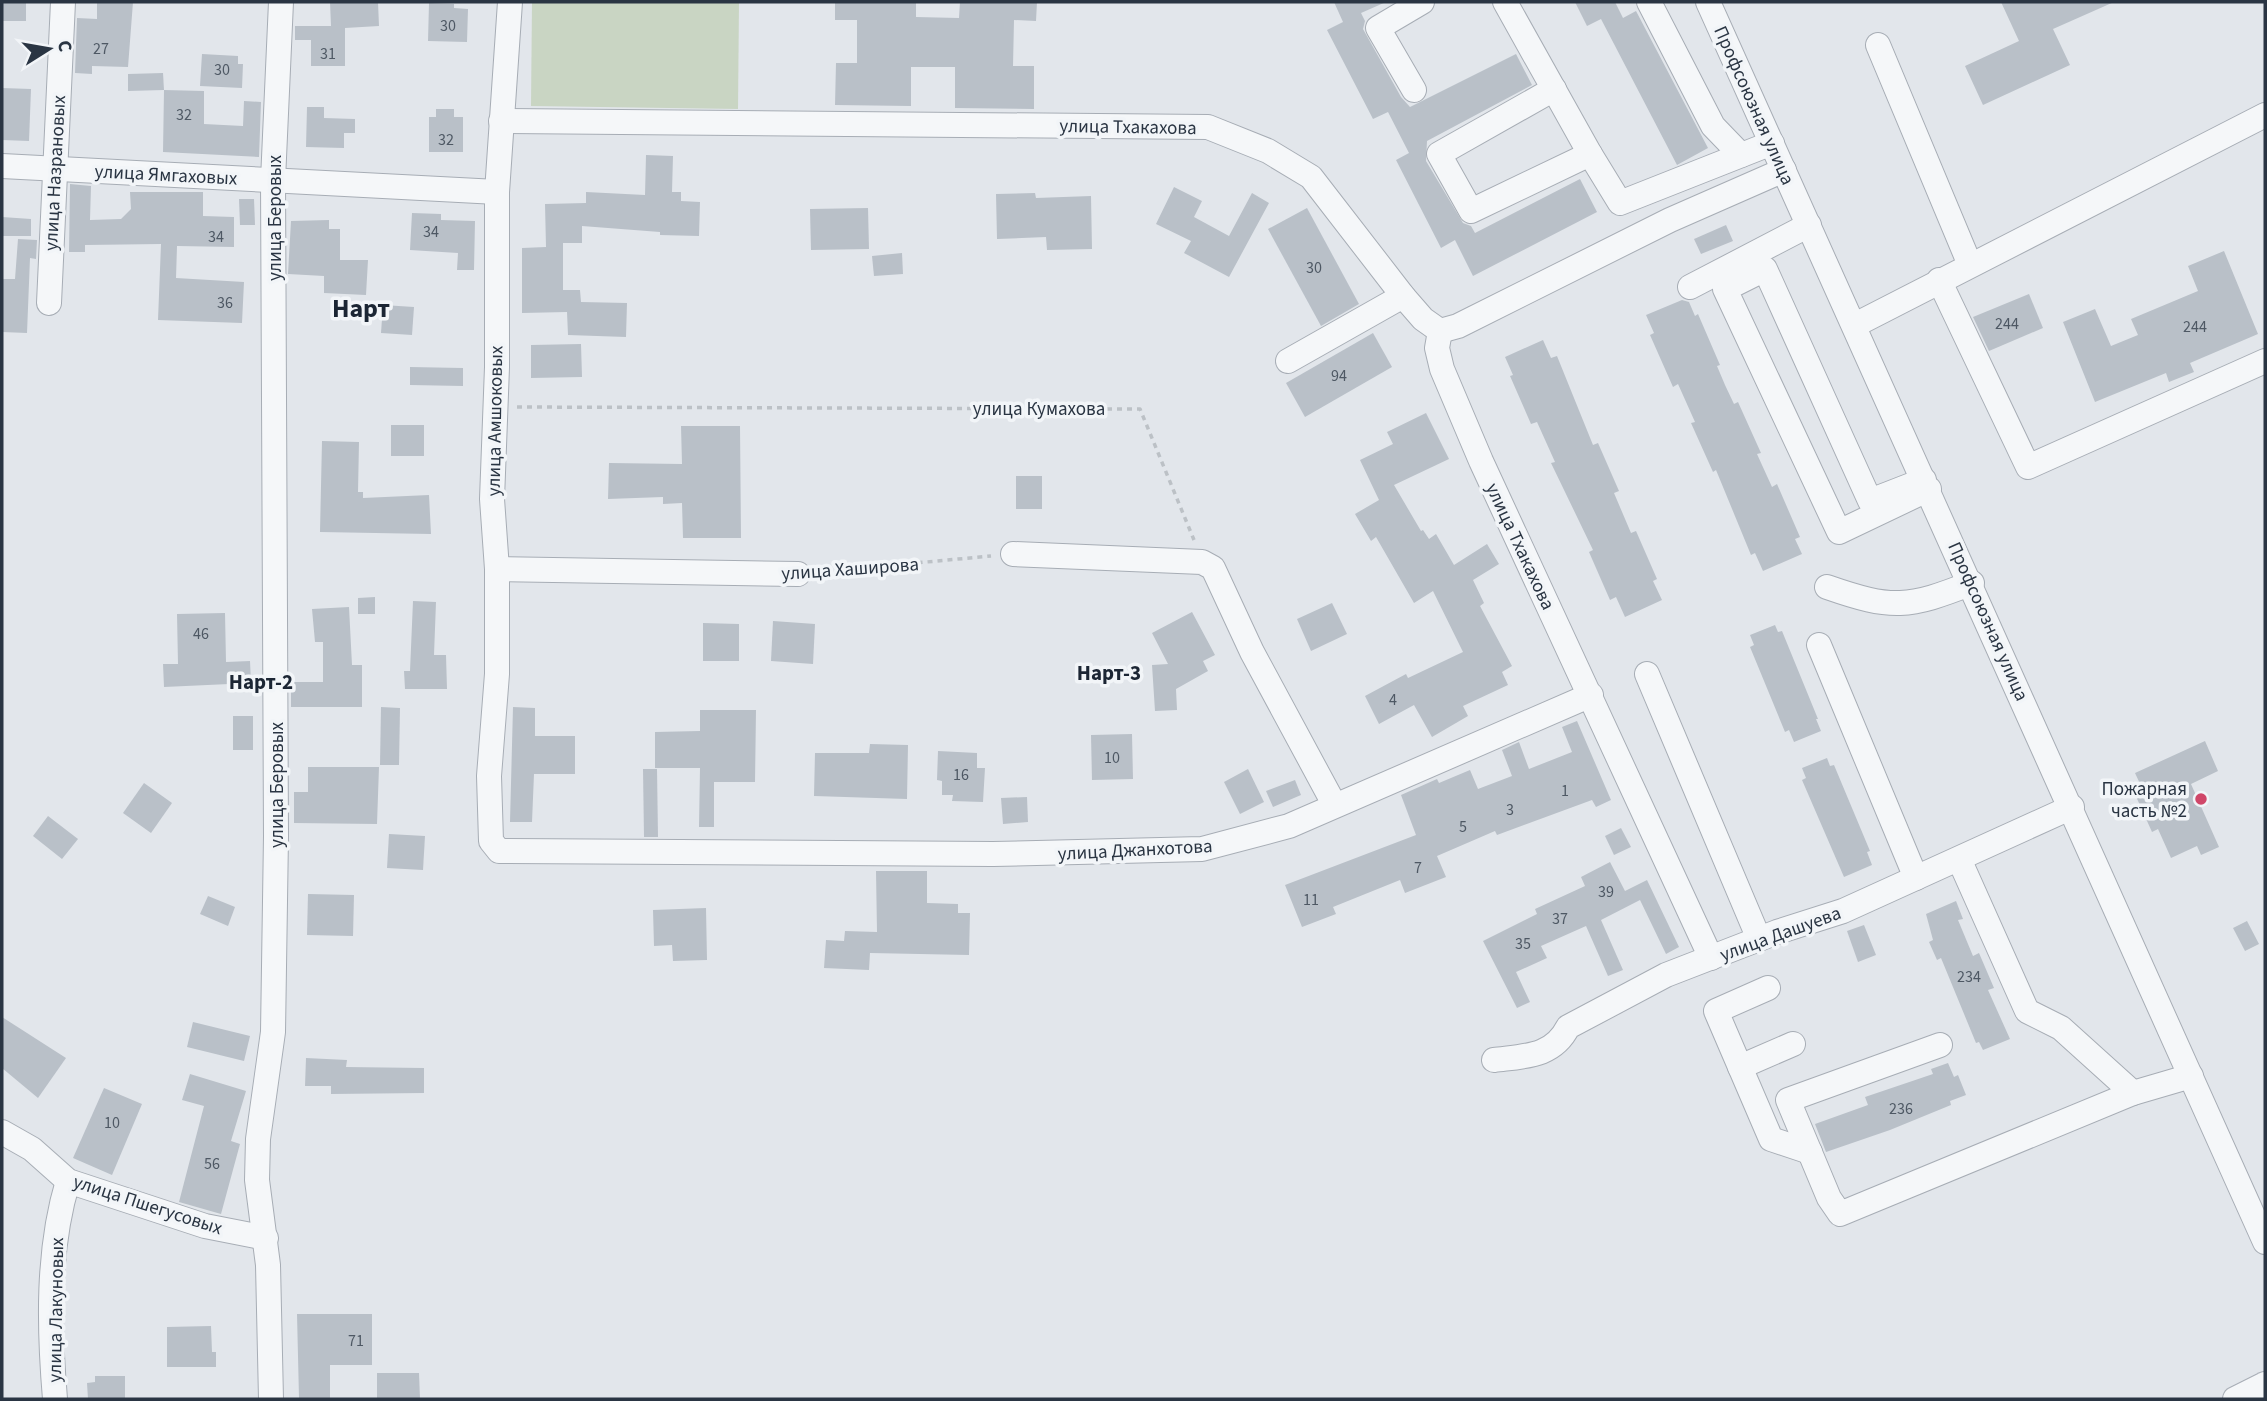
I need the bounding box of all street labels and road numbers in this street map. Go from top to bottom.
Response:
street label: Профсоюзная улица [1706,22,1801,189]
street label: улица Назрановых [38,94,73,252]
street label: улица Тхакахова [1059,113,1197,142]
street label: улица Беровых [262,155,289,281]
street label: улица Ямгаховых [94,158,238,193]
street label: улица Амшоковых [481,345,510,497]
street label: улица Кумахова [973,396,1105,423]
street label: улица Тхакахова [1478,479,1561,615]
street label: Профсоюзная улица [1940,538,2035,705]
street label: улица Хаширова [780,551,920,588]
street label: улица Беровых [264,722,291,848]
street label: улица Джанхотова [1057,833,1213,868]
street label: улица Дашуева [1716,900,1845,969]
street label: улица Пшегусовых [69,1169,226,1242]
street label: улица Лакуновых [42,1237,71,1383]

